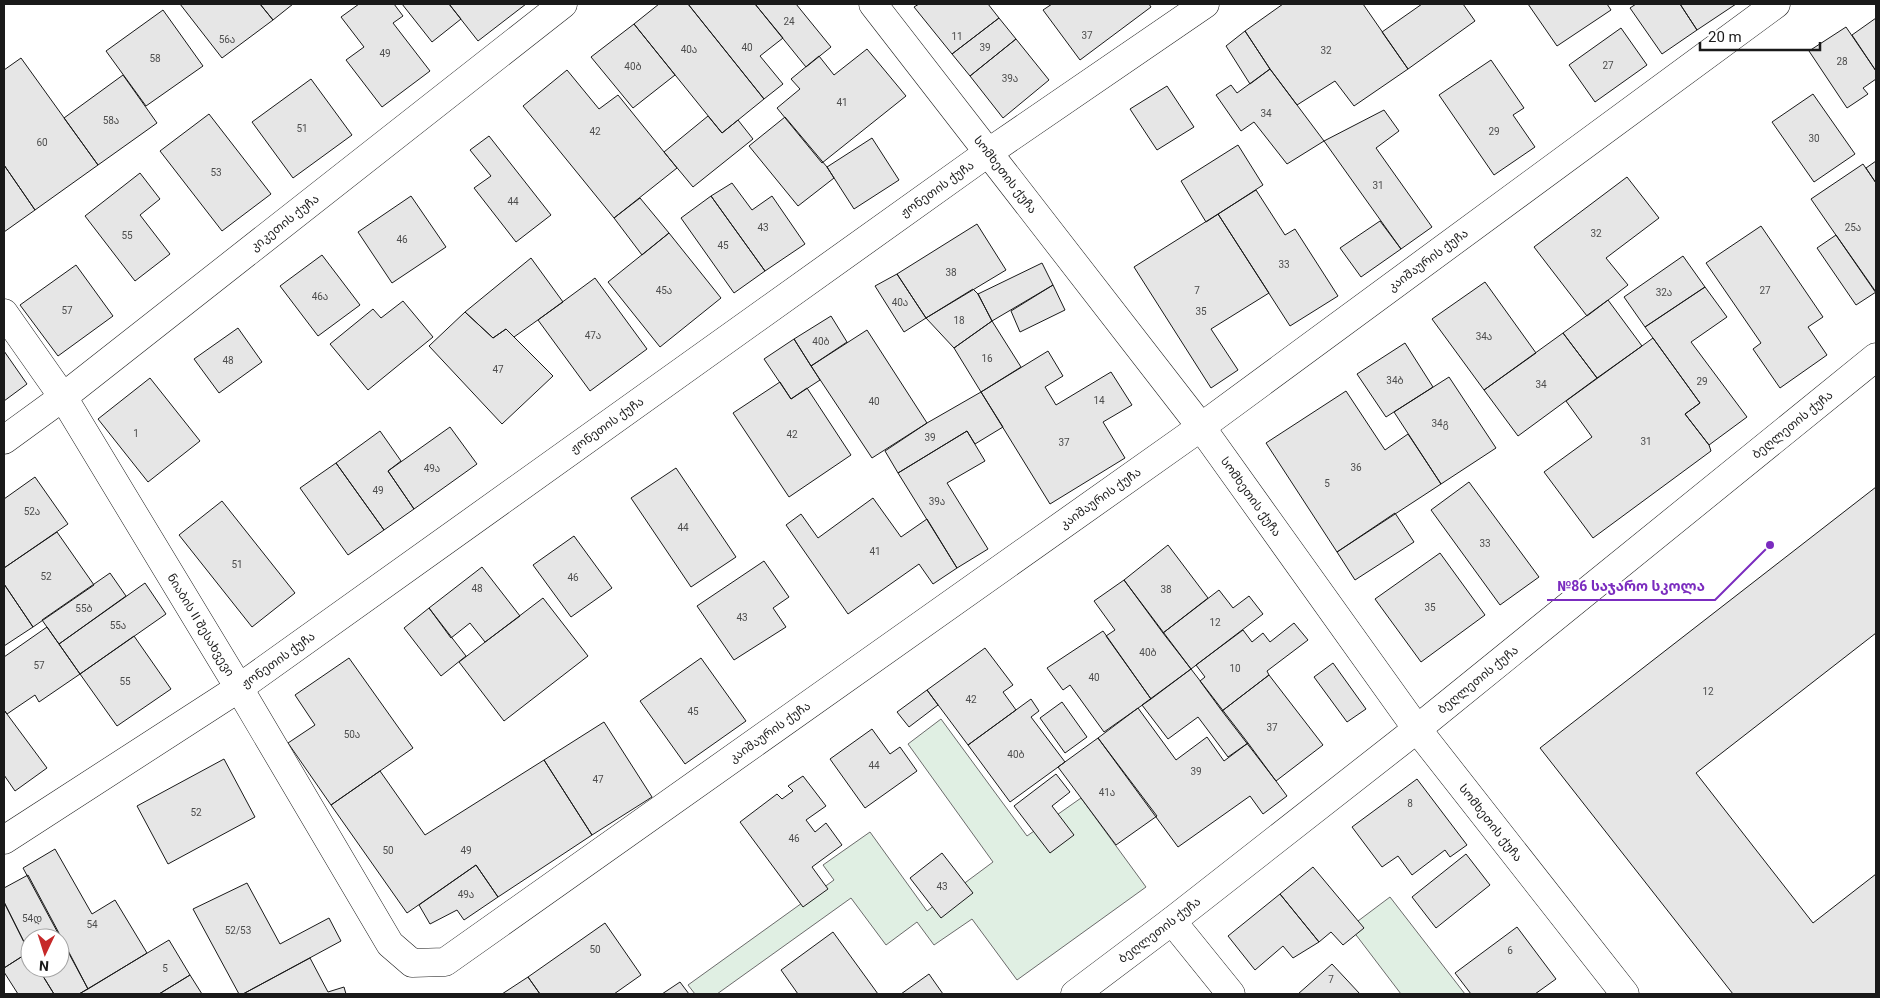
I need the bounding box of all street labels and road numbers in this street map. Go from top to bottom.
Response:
street label: სომხეთის ქუჩა [971,133,1040,216]
street label: ჟონეთის ქუჩა [898,158,977,220]
street label: კიკეთის ქუჩა [248,191,322,254]
street label: კაიშაურის ქუჩა [1385,226,1471,294]
street label: ბეღლეთის ქუჩა [1749,388,1836,461]
street label: ჟონეთის ქუჩა [567,394,646,456]
street label: სომხეთის ქუჩა [1218,454,1284,539]
street label: კაიშაურის ქუჩა [1057,465,1144,532]
street label: ნიაბის II შესახვევი [164,571,237,679]
street label: ჟონეთის ქუჩა [239,629,318,691]
street label: ბეღლეთის ქუჩა [1435,643,1521,716]
street label: კაიშაურის ქუჩა [727,699,813,766]
street label: სომხეთის ქუჩა [1456,782,1525,864]
street label: ბეღლეთის ქუჩა [1116,894,1203,966]

